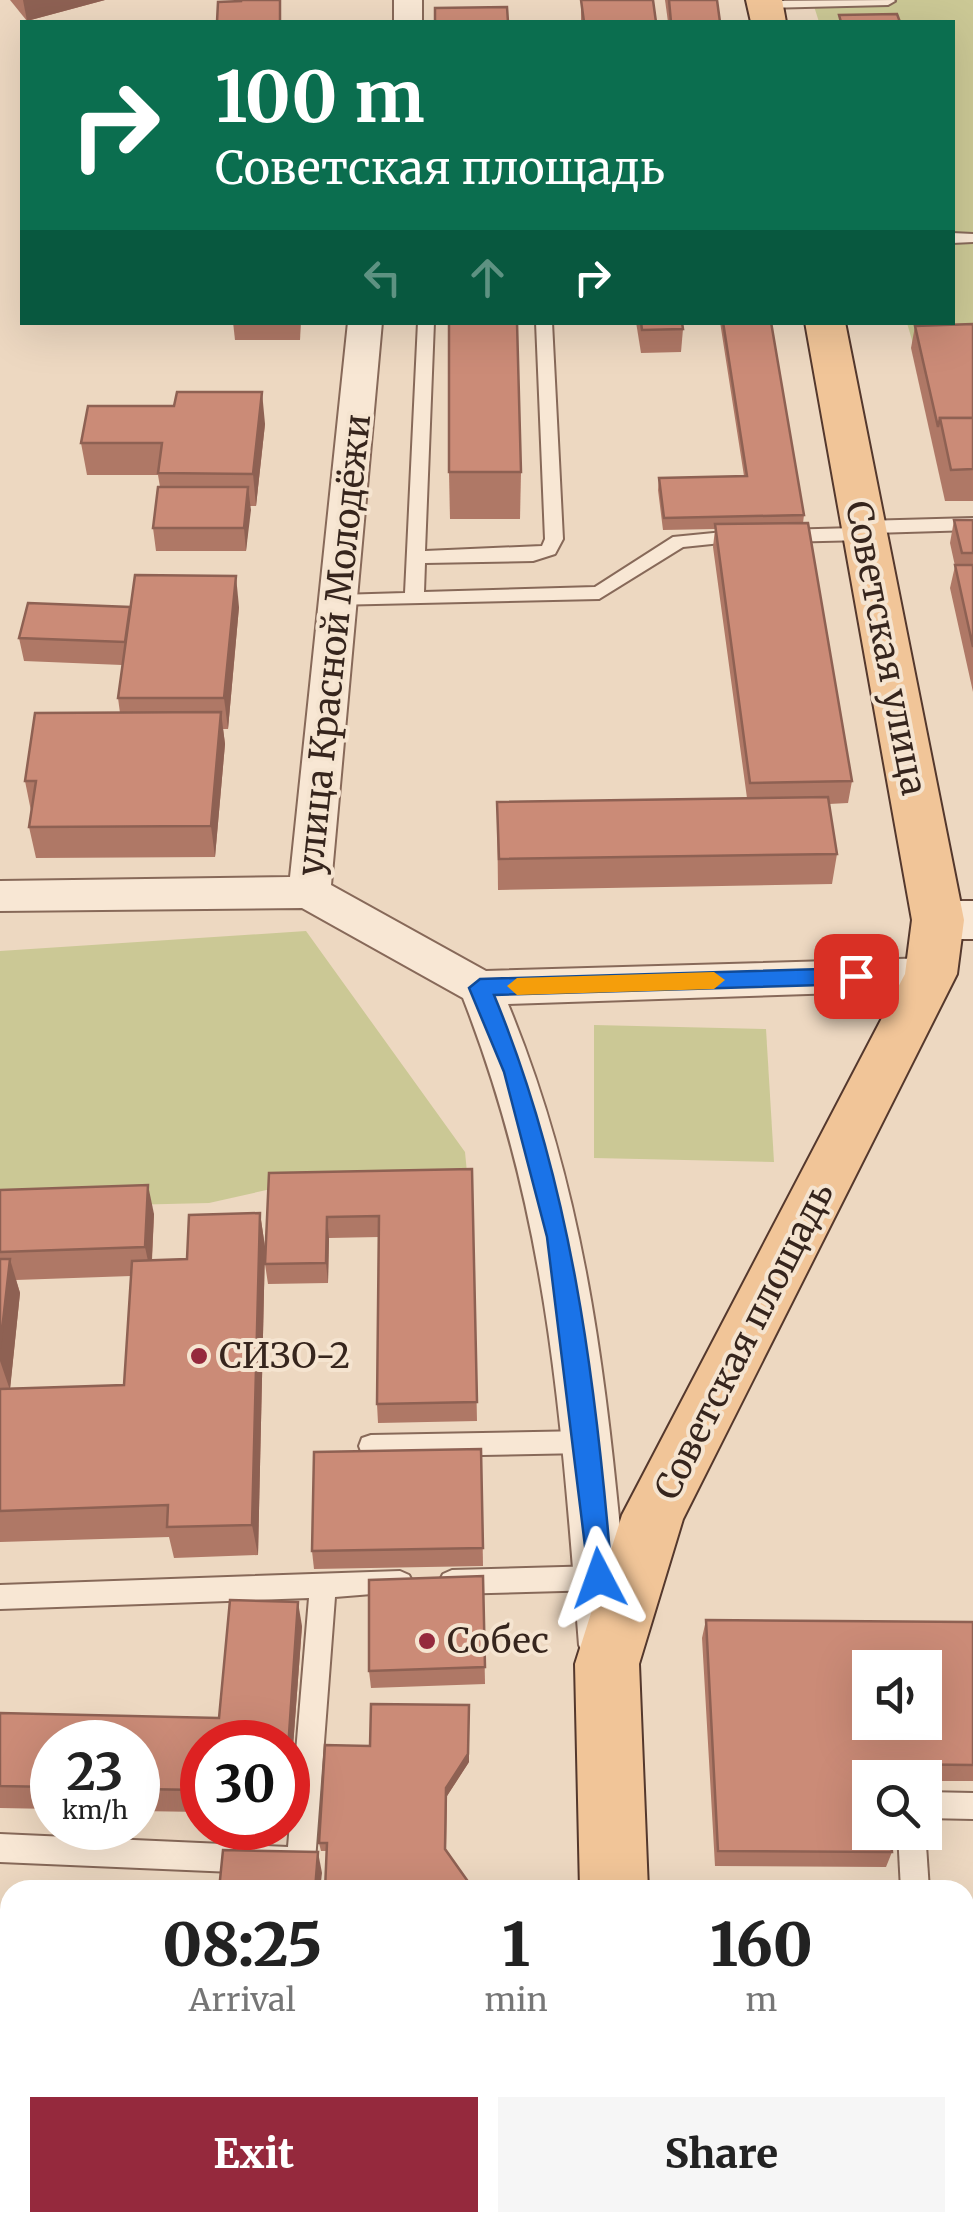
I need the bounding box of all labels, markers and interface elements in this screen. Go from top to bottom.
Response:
text: 100 m [215,53,425,141]
icon: right [50,60,180,190]
text: Советская площадь [215,140,665,196]
icon: left [355,250,410,305]
icon: ahead [460,250,515,305]
icon: right [565,250,620,305]
street label: улица Красной Молодёжи [288,412,380,878]
street label: Советская улица [836,497,936,799]
pin [814,934,899,1019]
icon: arrive [829,949,884,1004]
street label: Советская площадь [645,1175,843,1507]
place label: СИЗО-2 [219,1334,350,1378]
marker: СИЗО-2 [188,1345,210,1367]
position arrow [547,1526,651,1630]
place label: Собес [447,1619,549,1663]
marker: Собес [416,1630,438,1652]
map controls [852,1650,942,1850]
button: sound [852,1650,942,1740]
speed limit sign: 30 [180,1720,310,1850]
text: 23 [67,1741,123,1804]
button: search [852,1760,942,1850]
text: km/h [62,1794,128,1826]
text: 08:25 [162,1907,322,1982]
text: 1 [502,1907,530,1982]
text: 160 [710,1907,813,1982]
text: Arrival [189,1980,296,2020]
text: min [484,1980,548,2020]
text: m [745,1980,777,2020]
button: Exit [30,2097,478,2212]
button: Share [498,2097,945,2212]

